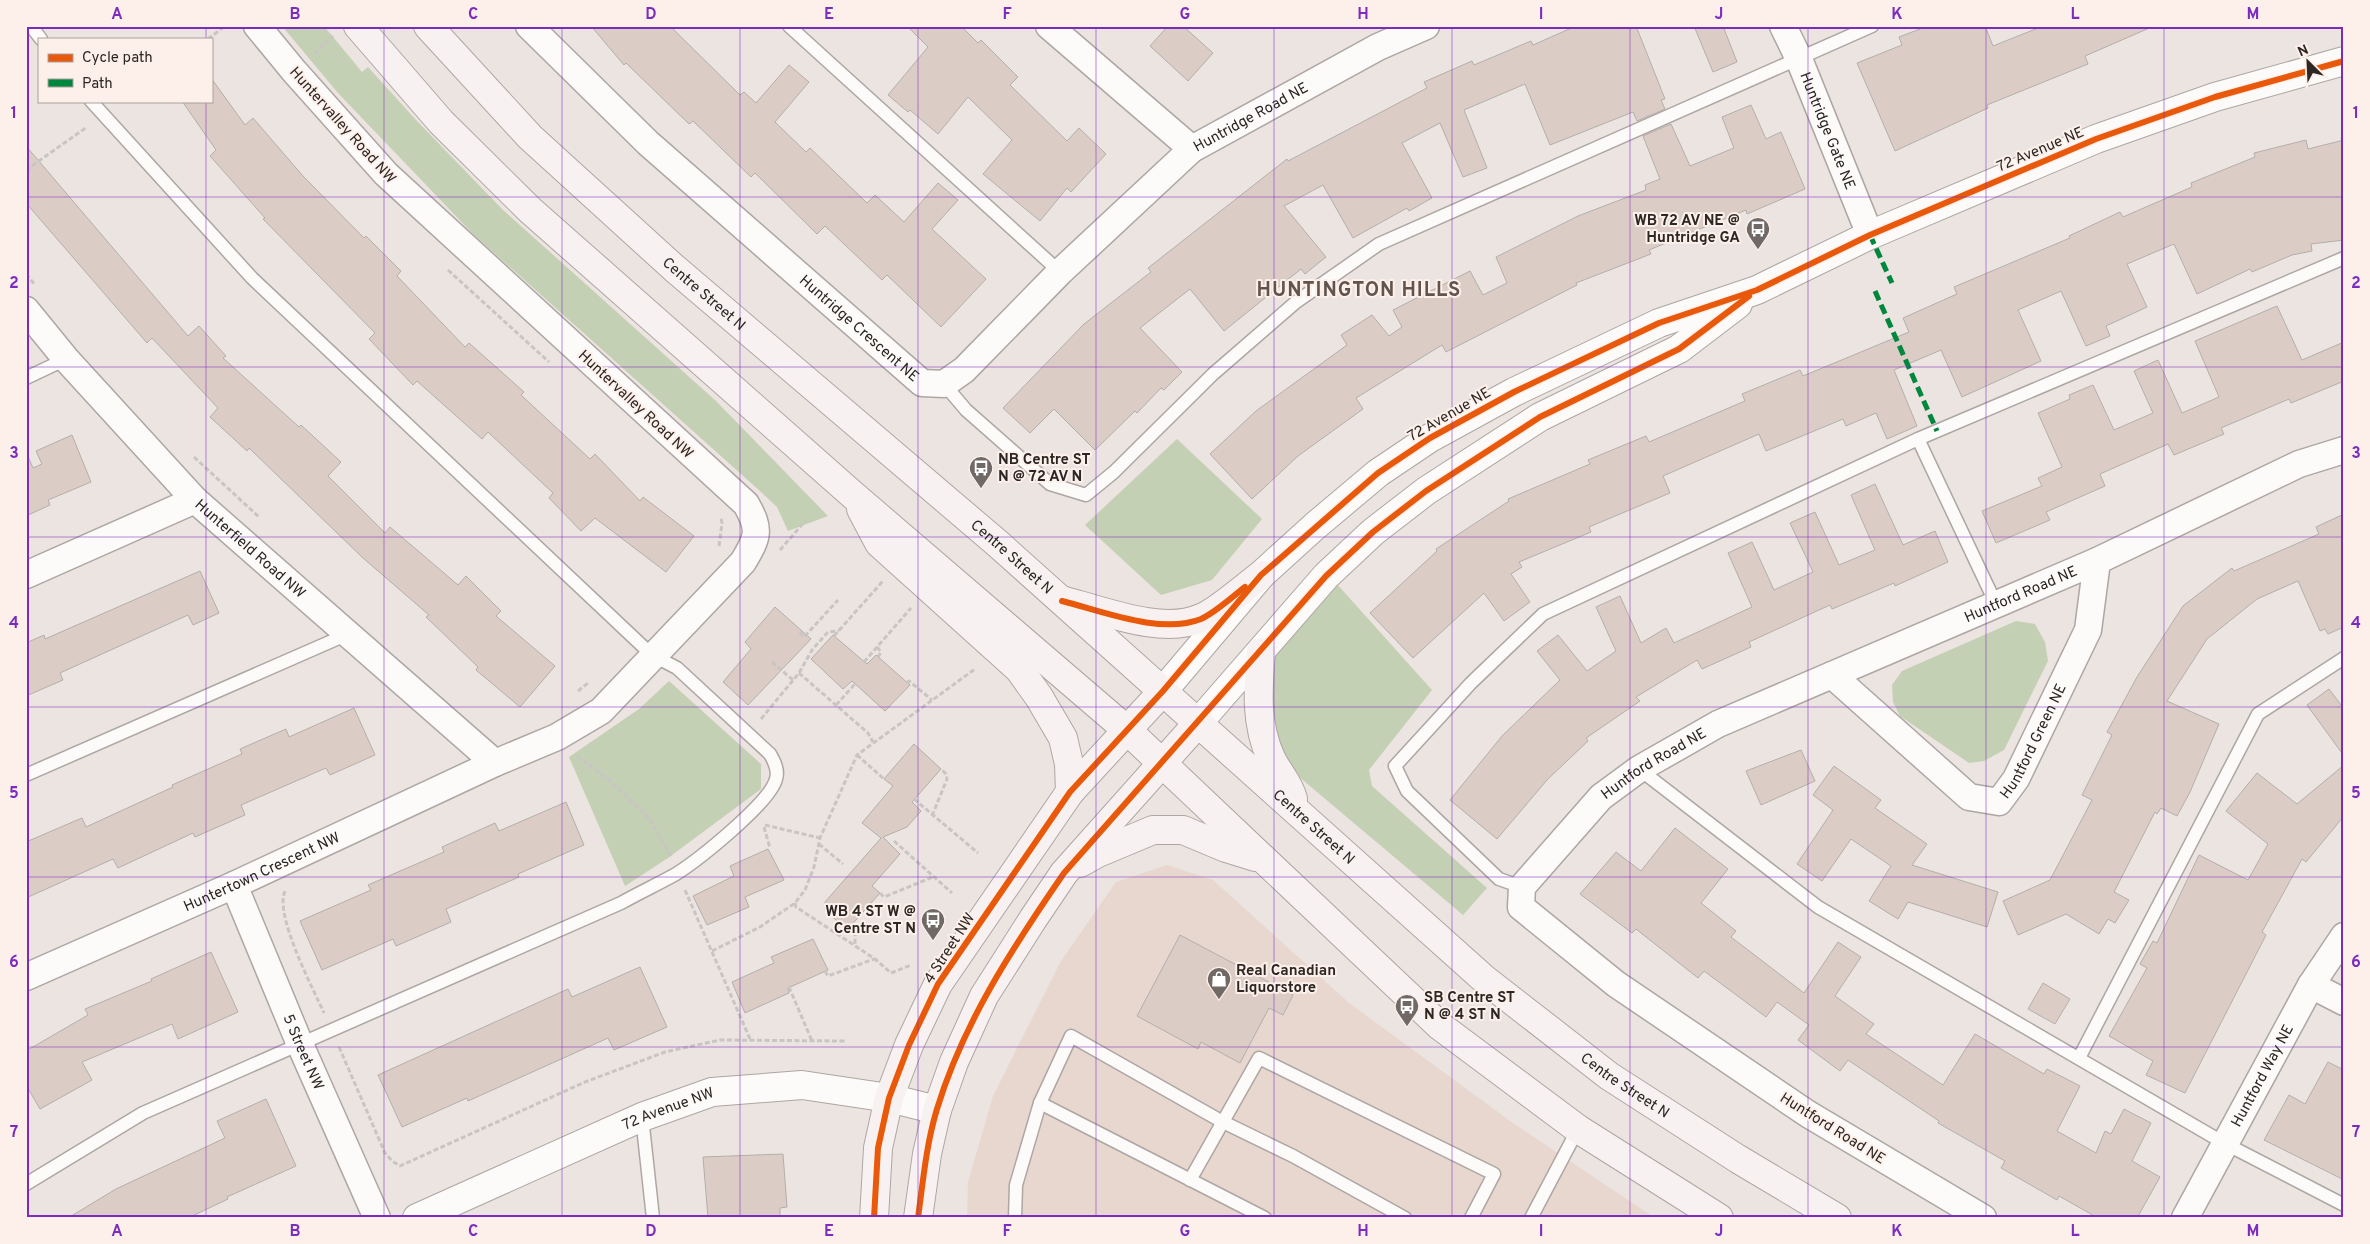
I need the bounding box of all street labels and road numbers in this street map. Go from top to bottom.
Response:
street label: Huntervalley Road NW [284,64,399,188]
street label: Huntridge Gate NE [1794,70,1859,193]
street label: Huntridge Road NE [1191,79,1312,157]
street label: 72 Avenue NE [1994,123,2087,177]
street label: Centre Street N [657,254,749,336]
street label: Huntridge Crescent NE [795,272,922,387]
street label: Huntervalley Road NW [573,347,697,463]
street label: 72 Avenue NE [1405,384,1495,447]
street label: Hunterfield Road NW [190,496,309,603]
street label: Centre Street N [966,516,1056,599]
street label: Huntford Road NE [1962,563,2081,628]
street label: Huntford Green NE [1996,681,2072,803]
street label: Huntford Road NE [1598,725,1710,805]
street label: Centre Street N [1268,786,1358,870]
street label: Huntertown Crescent NW [181,829,343,917]
street label: 4 Street NW [920,910,980,988]
street label: 5 Street NW [278,1012,327,1094]
street label: Huntford Way NE [2228,1022,2299,1131]
street label: Centre Street N [1576,1049,1673,1123]
street label: 72 Avenue NW [620,1084,717,1136]
street label: Huntford Road NE [1776,1089,1889,1169]

